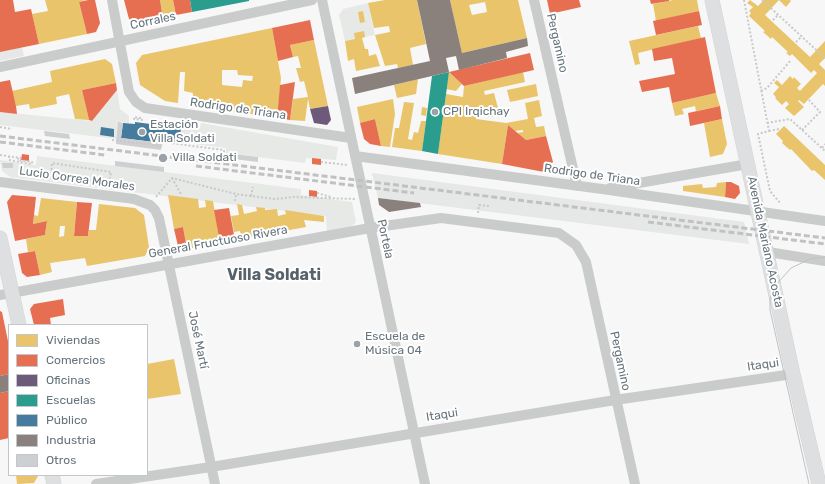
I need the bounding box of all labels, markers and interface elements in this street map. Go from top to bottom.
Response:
street label: Corrales [129,9,177,33]
street label: Pergamino [543,12,571,74]
street label: Rodrigo de Triana [189,95,287,123]
place label: CPI Irqichay [443,105,510,119]
marker: CPI Irqichay [430,107,440,117]
place label: Estación Villa Soldati [150,118,215,146]
marker: Estación Villa Soldati [137,127,147,137]
place label: Villa Soldati [172,151,237,165]
marker: Villa Soldati [157,152,169,164]
street label: Rodrigo de Triana [543,161,641,189]
street label: Lucio Correa Morales [18,164,136,194]
street label: Avenida Mariano Acosta [744,175,786,309]
street label: Portela [374,218,396,260]
street label: General Fructuoso Rivera [147,223,289,261]
district label: Villa Soldati [227,265,321,285]
street label: José Martí [185,310,211,370]
legend [8,324,148,476]
place label: Escuela de Música 04 [365,330,425,358]
street label: Pergamino [607,330,633,392]
text: Viviendas [46,333,100,347]
marker: Escuela de Música 04 [352,339,362,349]
text: Comercios [46,353,105,367]
street label: Itaqui [746,356,780,374]
text: Oficinas [46,373,90,387]
text: Escuelas [46,393,96,407]
street label: Itaqui [425,405,459,425]
text: Público [46,413,87,427]
text: Industria [46,433,96,447]
text: Otros [46,453,76,467]

